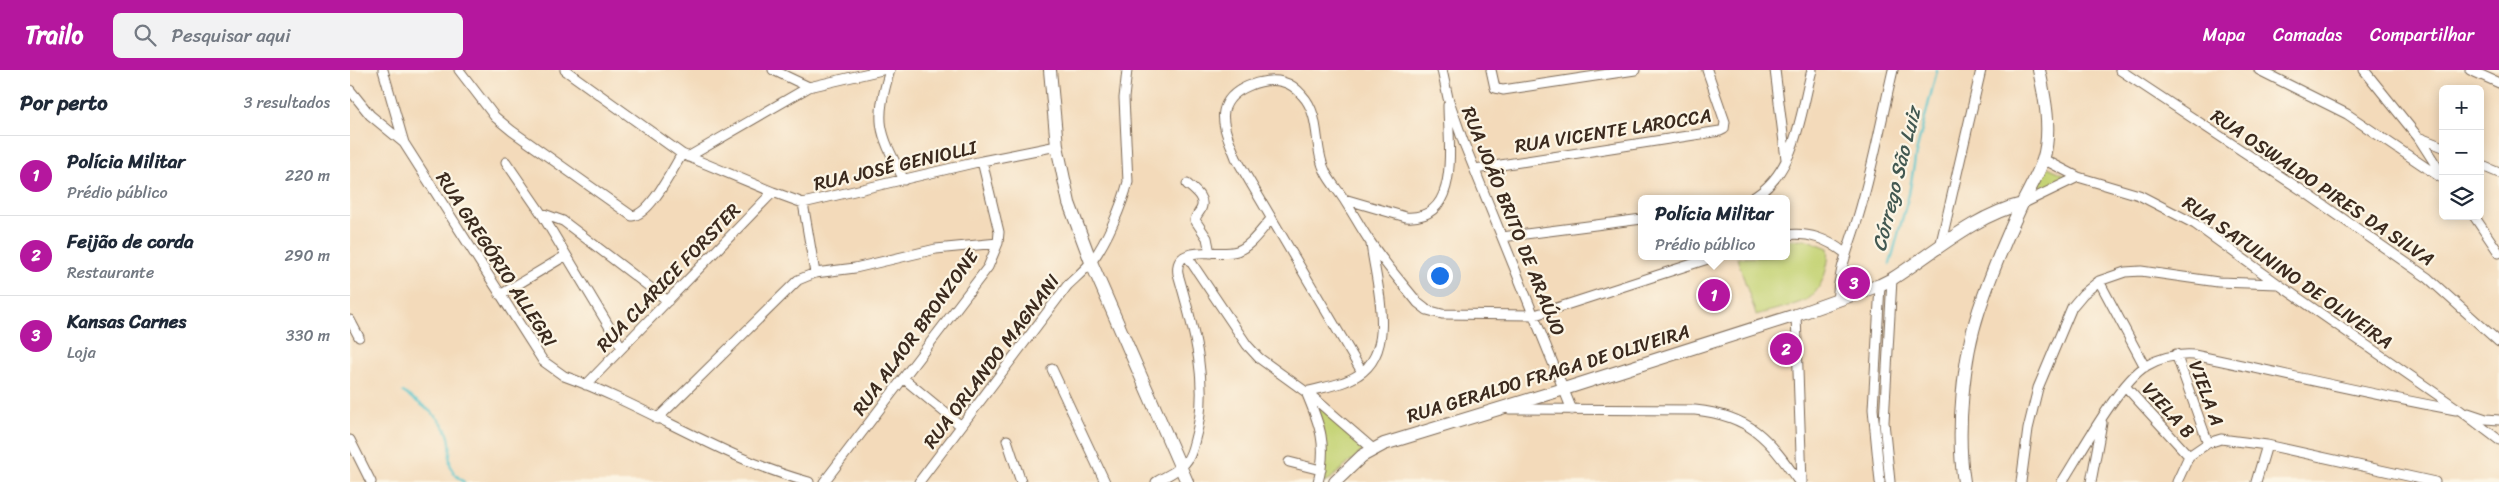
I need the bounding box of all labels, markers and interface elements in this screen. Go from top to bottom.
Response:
search box [113,13,463,58]
text: Trailo [25,14,83,56]
text: Pesquisar aqui [171,19,290,52]
text: Mapa [2203,19,2245,51]
text: Camadas [2273,19,2342,51]
text: Compartilhar [2370,19,2474,51]
icon: search [131,21,159,49]
text: Por perto [20,84,108,122]
map controls [2439,85,2484,220]
button: + [2439,85,2484,130]
text: 3 resultados [244,88,330,117]
street label: RUA VICENTE LAROCCA [1512,99,1714,162]
water label: Córrego São Luiz [1862,100,1932,255]
street label: RUA OSWALDO PIRES DA SILVA [2204,100,2442,275]
street label: RUA JOÃO BRITO DE ARAÚJO [1452,101,1575,341]
street label: RUA JOSÉ GENIOLLI [810,130,981,200]
button: − [2439,130,2484,175]
text: Polícia Militar [67,145,185,178]
text: 1 [33,161,39,190]
text: 220 m [285,161,330,190]
street label: RUA GREGÓRIO ALLEGRI [427,165,566,354]
button: layers [2439,175,2484,220]
text: Prédio público [67,178,168,207]
street label: RUA SATULNINO DE OLIVEIRA [2176,187,2400,358]
street label: RUA CLARICE FORSTER [588,195,749,360]
popup [1638,195,1790,260]
text: Polícia Militar [1655,197,1773,230]
text: Feijão de corda [67,225,194,258]
text: Prédio público [1655,230,1755,259]
text: 2 [31,241,41,270]
text: 290 m [284,241,330,270]
street label: RUA ALAOR BRONZONE [843,241,988,423]
text: Restaurante [67,258,154,287]
your location [1427,263,1453,289]
pin: 3 [1838,264,1870,302]
street label: RUA ORLANDO MAGNANI [914,267,1068,456]
pin: 1 [1698,276,1730,314]
text: Kansas Carnes [67,305,186,338]
street label: RUA GERALDO FRAGA DE OLIVEIRA [1403,315,1694,432]
text: 3 [32,321,40,350]
text: 330 m [286,321,330,350]
pin: 2 [1770,330,1802,368]
text: Loja [67,338,96,367]
street label: VIELA A [2179,356,2234,431]
street label: VIELA B [2134,374,2204,446]

